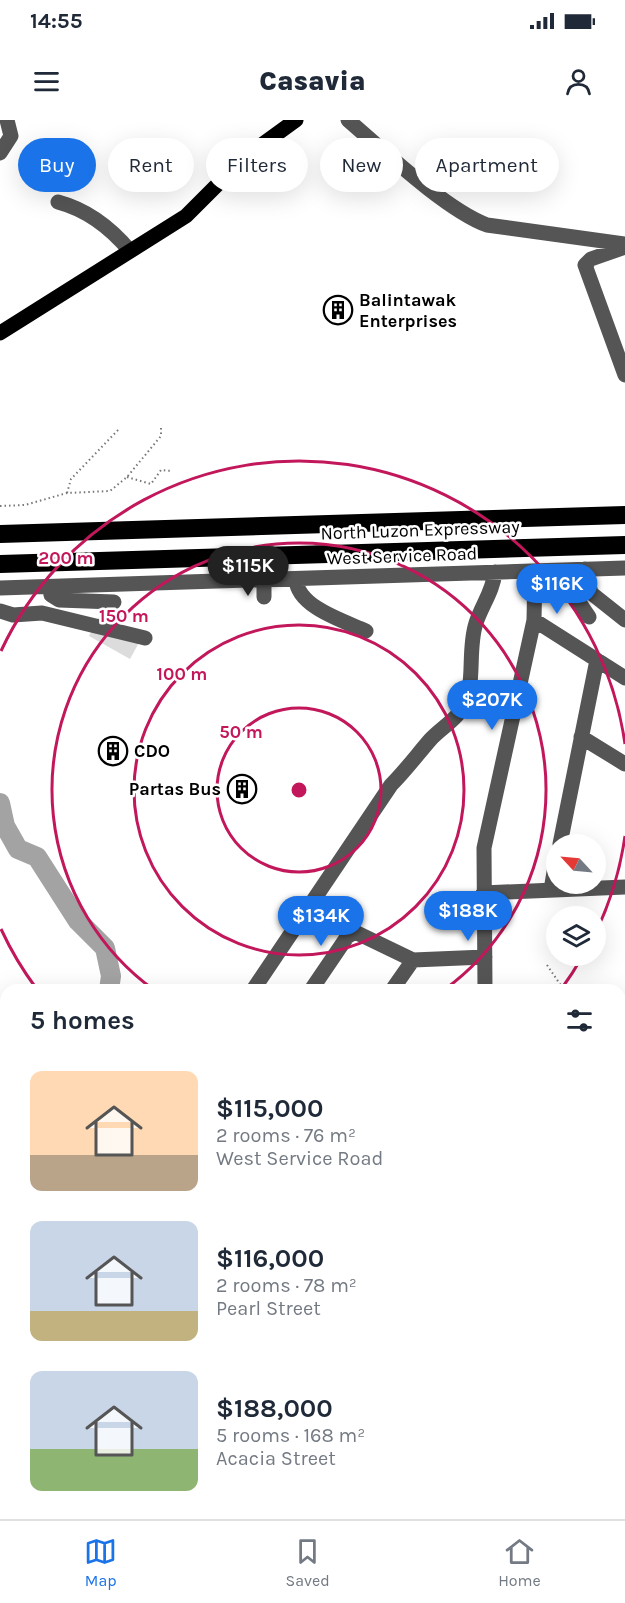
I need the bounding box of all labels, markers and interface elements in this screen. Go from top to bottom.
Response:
text: 14:55 [30,8,82,34]
icon: menu [30,65,63,98]
text: Casavia [259,65,366,97]
icon: person [562,65,595,98]
chip: Buy [18,138,96,192]
chip: Rent [108,138,194,192]
chip: Filters [206,138,308,192]
chip: New [320,138,403,192]
chip: Apartment [415,138,559,192]
place label: Balintawak Enterprises [359,289,457,332]
building icon: Balintawak Enterprises [322,294,354,326]
street label: North Luzon Expressway [320,516,521,544]
street label: West Service Road [326,542,478,570]
pin: $115K [206,546,290,597]
text: 200 m [38,547,94,569]
text: $115K [222,554,274,577]
pin: $116K [515,564,599,615]
text: $116K [530,572,584,595]
text: 150 m [99,605,149,627]
text: 100 m [157,663,207,685]
pin: $207K [450,680,534,731]
text: $207K [461,688,523,711]
text: 50 m [219,721,263,743]
building icon: CDO [97,735,129,767]
place label: CDO [134,740,170,762]
building icon: Partas Bus [226,773,258,805]
place label: Partas Bus [129,778,221,800]
centre of rings [289,780,309,800]
north arrow [546,834,606,894]
map controls [546,834,606,966]
pin: $188K [426,891,510,942]
pin: $134K [279,896,363,947]
text: $188K [438,899,498,922]
text: $134K [292,904,350,927]
button: layers [546,906,606,966]
icon: filters [563,1004,596,1037]
text: 5 homes [30,1005,135,1036]
text: $115,000 [216,1093,324,1124]
icon: home [78,1095,150,1167]
text: 2 rooms · 76 m² [216,1124,356,1147]
text: West Service Road [216,1147,383,1170]
text: $116,000 [216,1243,324,1274]
icon: home [78,1245,150,1317]
text: 2 rooms · 78 m² [216,1274,357,1297]
text: Pearl Street [216,1297,321,1320]
text: $188,000 [216,1393,333,1424]
icon: home [78,1395,150,1467]
text: 5 rooms · 168 m² [216,1424,365,1447]
text: Acacia Street [216,1447,336,1470]
tab: Map [84,1535,117,1590]
tab: Saved [286,1535,330,1590]
tab: Home [498,1535,541,1590]

